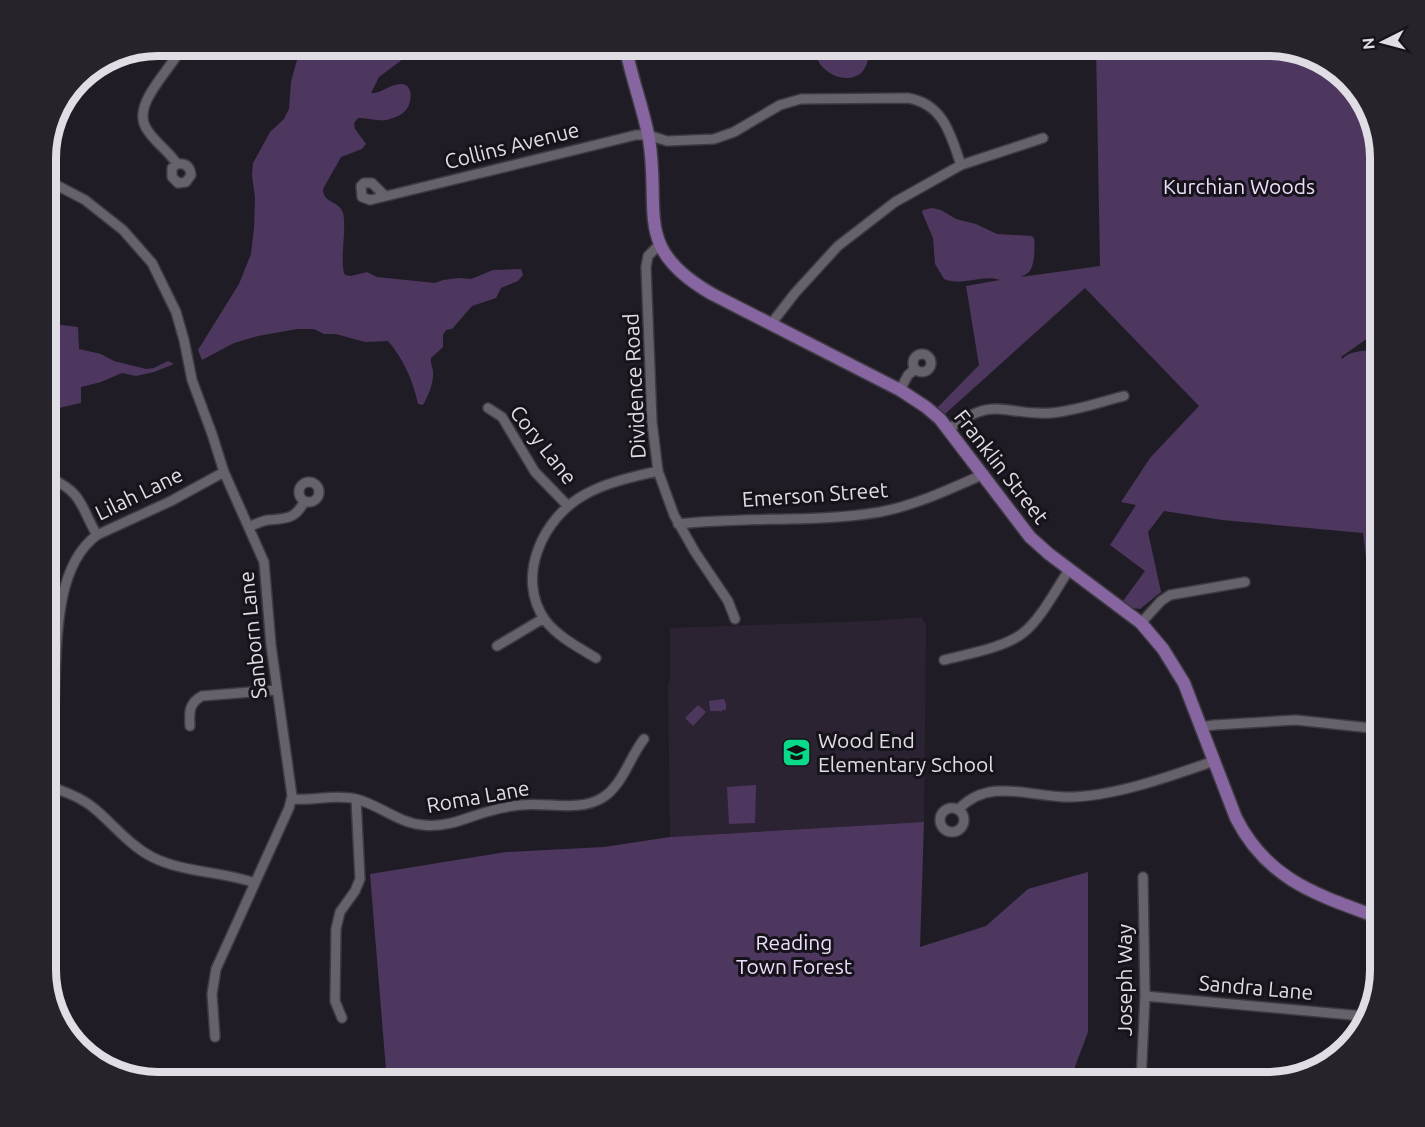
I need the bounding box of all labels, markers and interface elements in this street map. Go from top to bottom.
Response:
north arrow [1353,12,1413,72]
text: N [1359,37,1378,50]
street label: Collins Avenue [442,117,582,173]
park label: Kurchian Woods [1163,174,1315,198]
street label: Dividence Road [618,313,650,459]
street label: Cory Lane [506,400,582,489]
street label: Franklin Street [950,405,1054,528]
street label: Lilah Lane [91,462,186,524]
street label: Emerson Street [741,477,889,511]
street label: Sanborn Lane [233,570,271,700]
place label: Wood End Elementary School [818,728,994,776]
school or university icon: Wood End Elementary School [781,737,813,769]
street label: Roma Lane [424,775,531,817]
street label: Joseph Way [1112,924,1136,1036]
park label: Reading Town Forest [736,930,852,978]
street label: Sandra Lane [1198,970,1314,1004]

